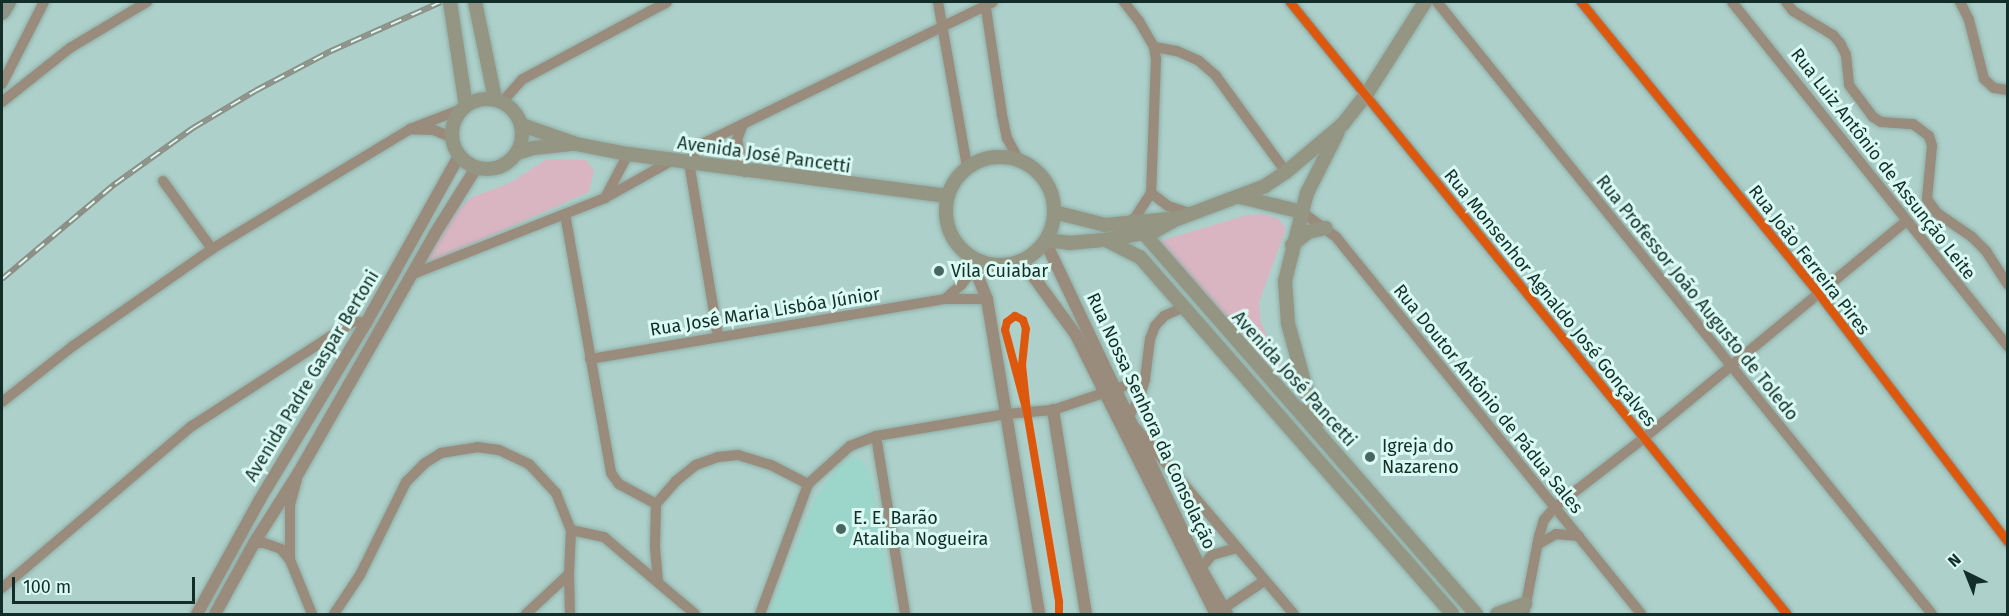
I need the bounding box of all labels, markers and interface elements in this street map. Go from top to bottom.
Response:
street label: Rua Luiz Antônio de Assunção Leite [1786,44,1980,284]
street label: Avenida José Pancetti [676,132,852,178]
street label: Rua Monsenhor Agnaldo José Gonçalves [1439,165,1661,431]
street label: Rua Professor João Augusto de Toledo [1591,171,1803,425]
street label: Rua João Ferreira Pires [1744,181,1874,339]
place label: Vila Cuiabar [951,260,1048,282]
marker: Vila Cuiabar [932,264,946,278]
street label: Avenida Padre Gaspar Bertoni [240,267,384,485]
street label: Rua Doutor Antônio de Pádua Sales [1389,280,1587,518]
street label: Rua José Maria Lisbóa Júnior [649,283,881,341]
street label: Rua Nossa Senhora da Consolação [1082,289,1220,553]
street label: Avenida José Pancetti [1227,307,1361,451]
place label: Igreja do Nazareno [1382,436,1459,478]
marker: Igreja do Nazareno [1363,450,1377,464]
place label: E. E. Barão Ataliba Nogueira [853,508,988,550]
marker: E. E. Barão Ataliba Nogueira [834,522,848,536]
north arrow [1937,544,1997,604]
text: N [1944,550,1965,571]
scale bar [15,565,198,603]
text: 100 m [23,576,71,598]

